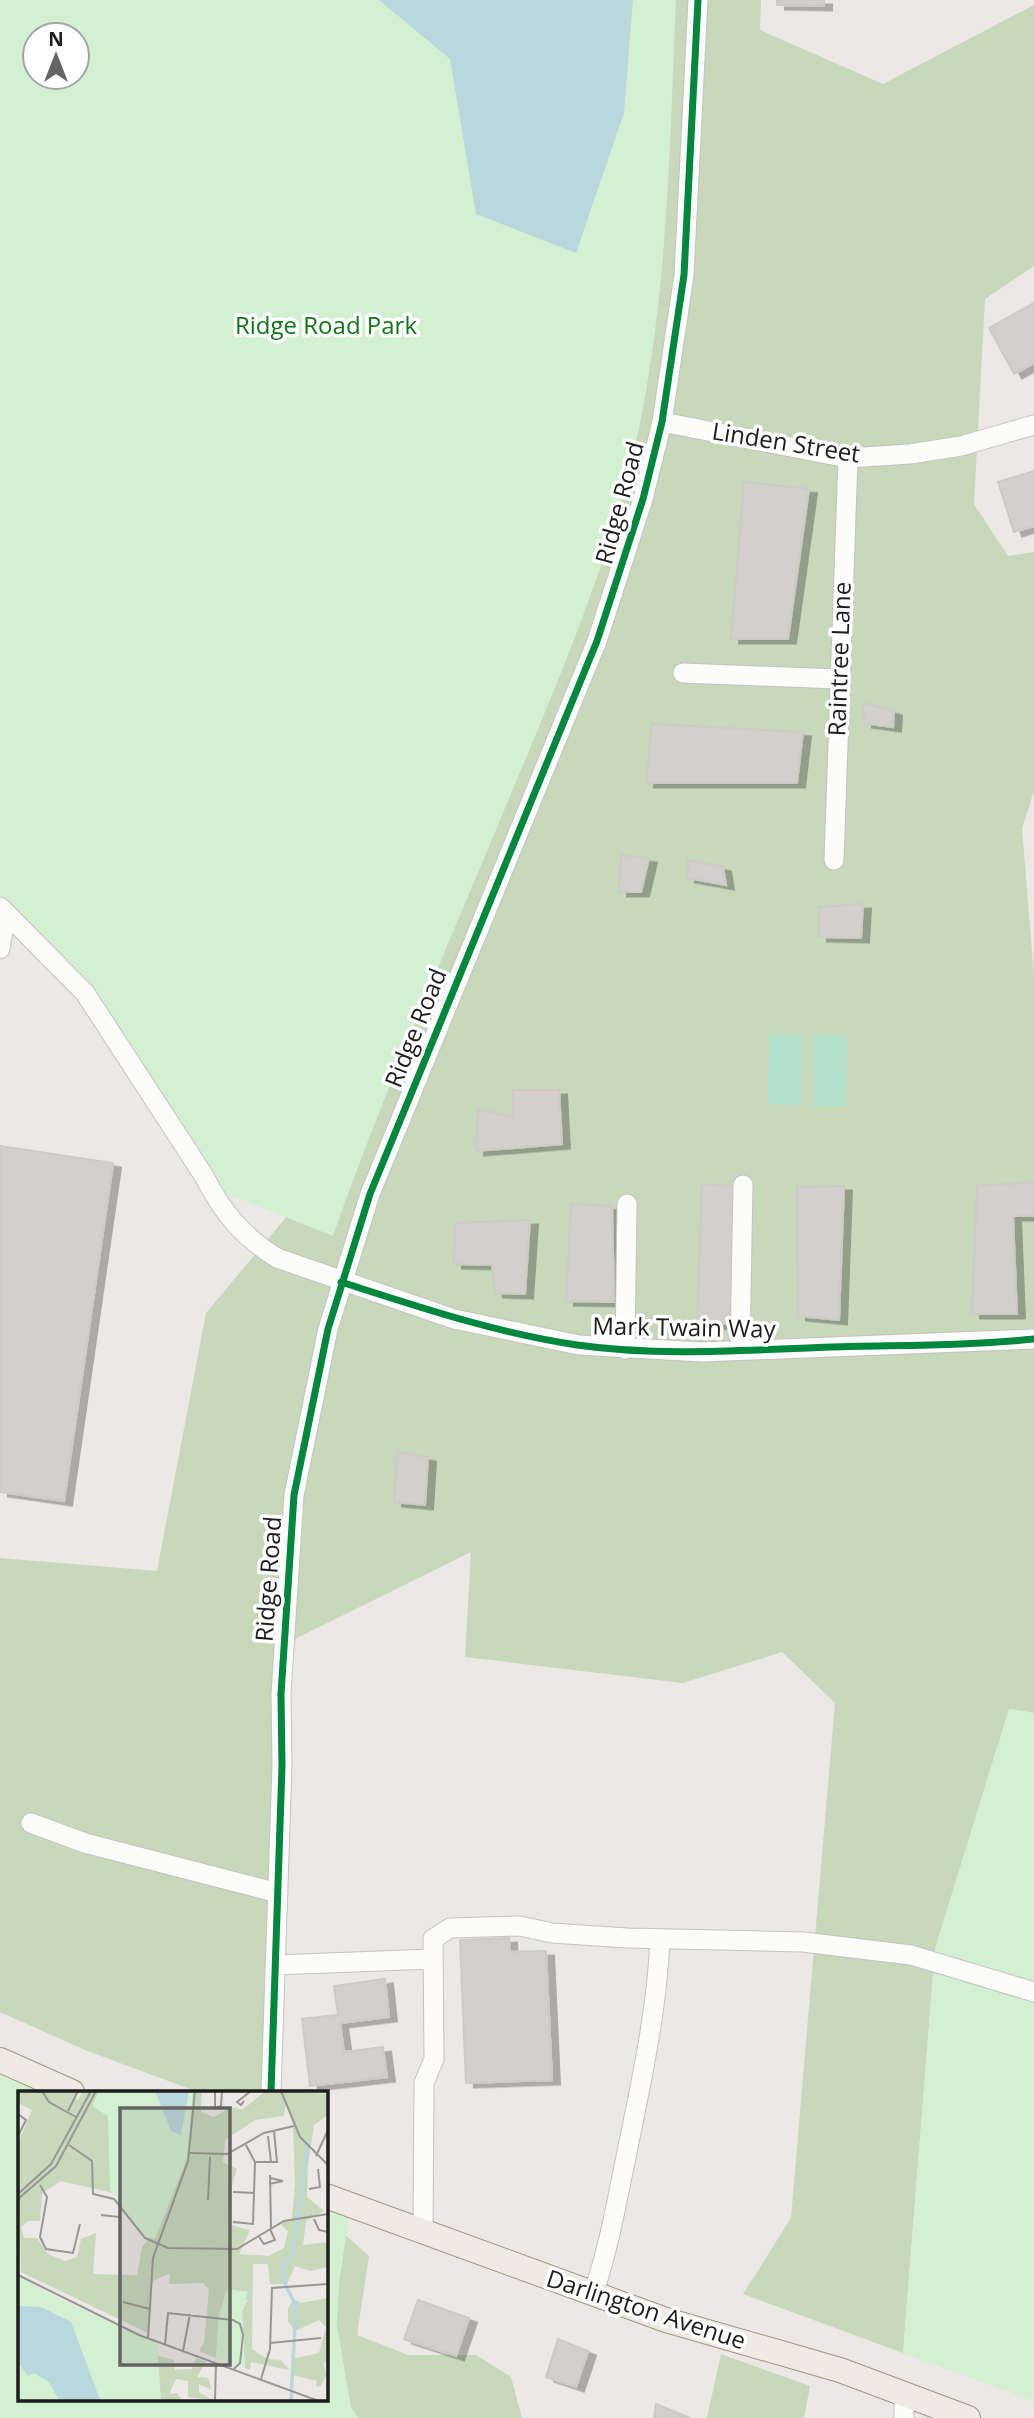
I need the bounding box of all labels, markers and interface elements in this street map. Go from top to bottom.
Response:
north arrow [21,21,91,91]
text: N [48,26,64,52]
park label: Ridge Road Park [235,308,417,341]
street label: Linden Street [710,414,863,470]
street label: Ridge Road [586,438,651,568]
street label: Raintree Lane [819,581,858,737]
street label: Ridge Road [376,963,453,1092]
street label: Mark Twain Way [592,1308,777,1345]
street label: Ridge Road [247,1515,288,1643]
inset map [18,2091,327,2400]
street label: Darlington Avenue [542,2261,750,2356]

